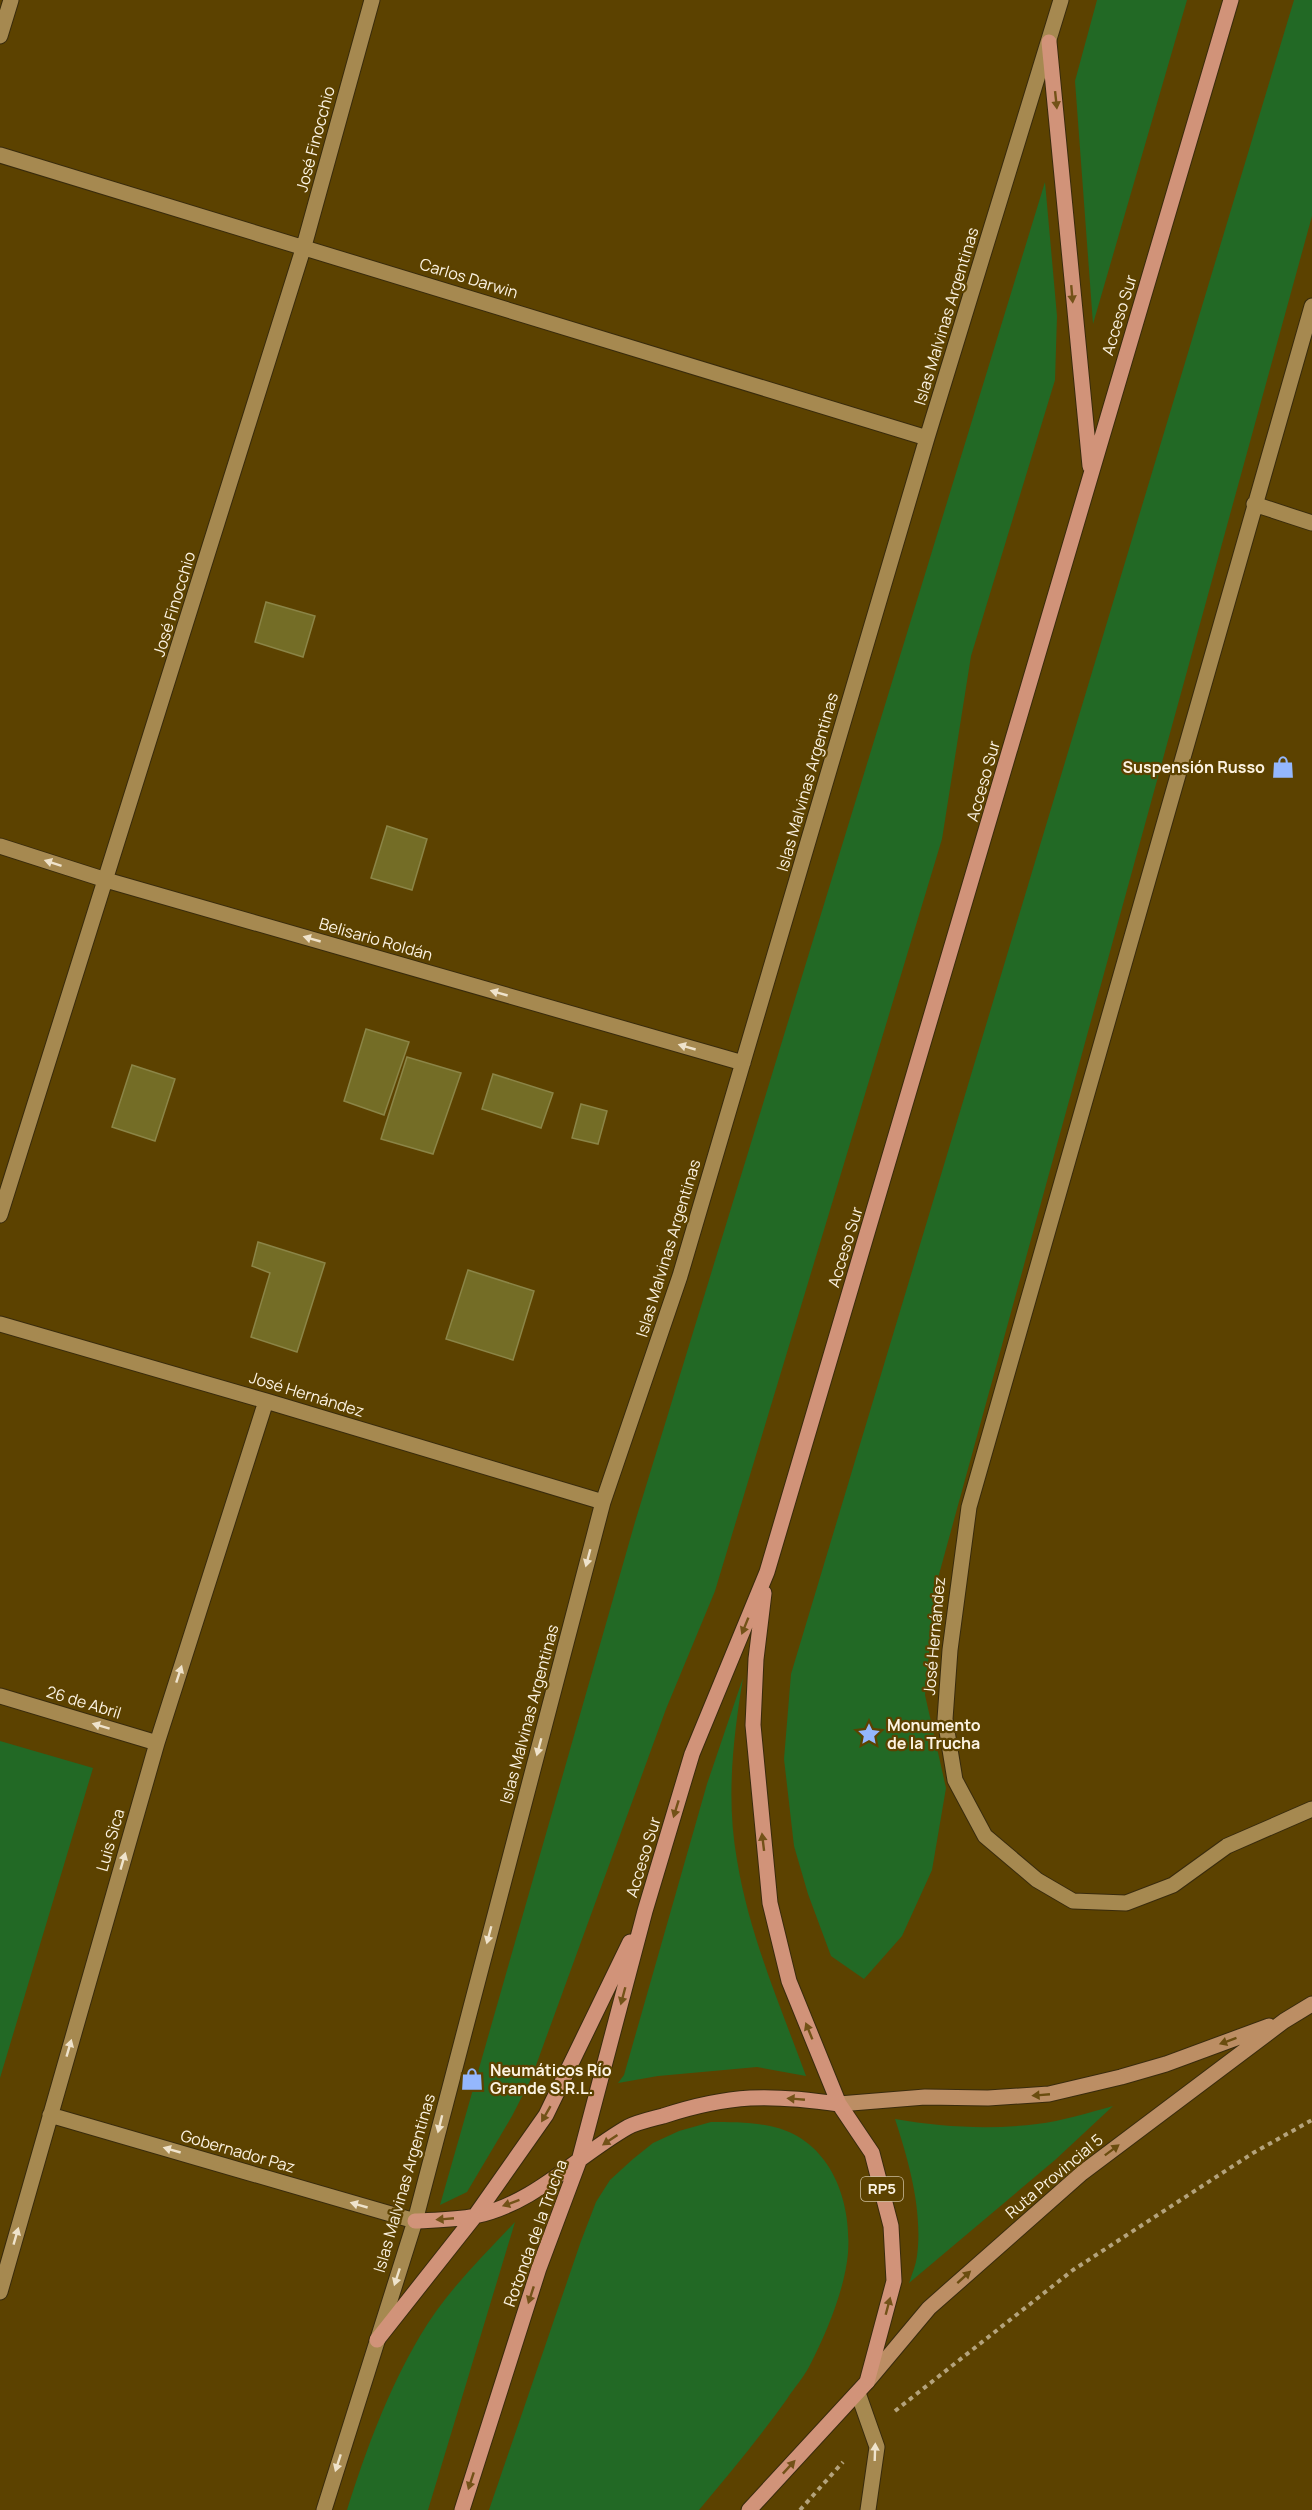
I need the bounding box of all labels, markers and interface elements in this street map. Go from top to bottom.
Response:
street label: José Finocchio [290,84,340,194]
one-way arrow [1051,90,1060,109]
street label: Islas Malvinas Argentinas [908,224,984,408]
street label: Carlos Darwin [417,253,521,303]
street label: Acceso Sur [1096,272,1142,358]
one-way arrow [1068,285,1077,304]
street label: José Finocchio [148,549,200,659]
street label: Islas Malvinas Argentinas [771,690,843,874]
street label: Acceso Sur [961,738,1005,824]
shop icon: Suspensión Russo [1270,754,1296,780]
place label: Suspensión Russo [1123,756,1265,778]
one-way arrow [44,858,62,867]
street label: Belisario Roldán [317,912,435,966]
one-way arrow [303,934,321,943]
one-way arrow [490,988,508,997]
one-way arrow [678,1042,696,1051]
street label: Islas Malvinas Argentinas [630,1156,706,1340]
street label: Acceso Sur [822,1204,868,1290]
street label: José Hernández [247,1366,367,1422]
one-way arrow [583,1549,592,1567]
street label: José Hernández [918,1576,950,1696]
one-way arrow [740,1618,750,1636]
street label: Islas Malvinas Argentinas [494,1622,564,1806]
one-way arrow [175,1665,184,1683]
street label: 26 de Abril [44,1680,124,1724]
place label: Monumento de la Trucha [887,1714,981,1754]
one-way arrow [92,1721,110,1730]
place icon: Monumento de la Trucha [856,1721,882,1747]
one-way arrow [533,1738,543,1756]
one-way arrow [671,1800,680,1818]
street label: Luis Sica [91,1806,129,1874]
street label: Acceso Sur [620,1814,666,1900]
one-way arrow [759,1833,768,1852]
one-way arrow [119,1851,128,1869]
one-way arrow [484,1926,494,1945]
one-way arrow [617,1987,627,2005]
one-way arrow [804,2021,814,2039]
one-way arrow [1219,2037,1237,2047]
one-way arrow [65,2039,74,2057]
place label: Neumáticos Río Grande S.R.L. [490,2059,612,2099]
shop icon: Neumáticos Río Grande S.R.L. [459,2066,485,2092]
one-way arrow [1032,2090,1051,2099]
street label: Islas Malvinas Argentinas [368,2091,440,2275]
one-way arrow [787,2094,806,2104]
one-way arrow [540,2106,551,2122]
one-way arrow [435,2115,445,2133]
street label: Gobernador Paz [178,2124,298,2178]
street label: Ruta Provincial 5 [1000,2129,1108,2223]
one-way arrow [602,2134,618,2146]
one-way arrow [163,2145,181,2154]
one-way arrow [1104,2145,1119,2157]
street label: Rotonda de la Trucha [498,2156,572,2310]
road number: RP5 [861,2177,903,2201]
one-way arrow [502,2198,520,2208]
one-way arrow [350,2200,368,2209]
one-way arrow [436,2214,455,2224]
one-way arrow [12,2226,21,2244]
one-way arrow [392,2268,402,2286]
one-way arrow [956,2271,971,2284]
one-way arrow [525,2286,535,2304]
one-way arrow [884,2296,893,2314]
one-way arrow [870,2442,879,2461]
one-way arrow [333,2454,343,2472]
one-way arrow [782,2460,795,2475]
one-way arrow [466,2472,475,2490]

